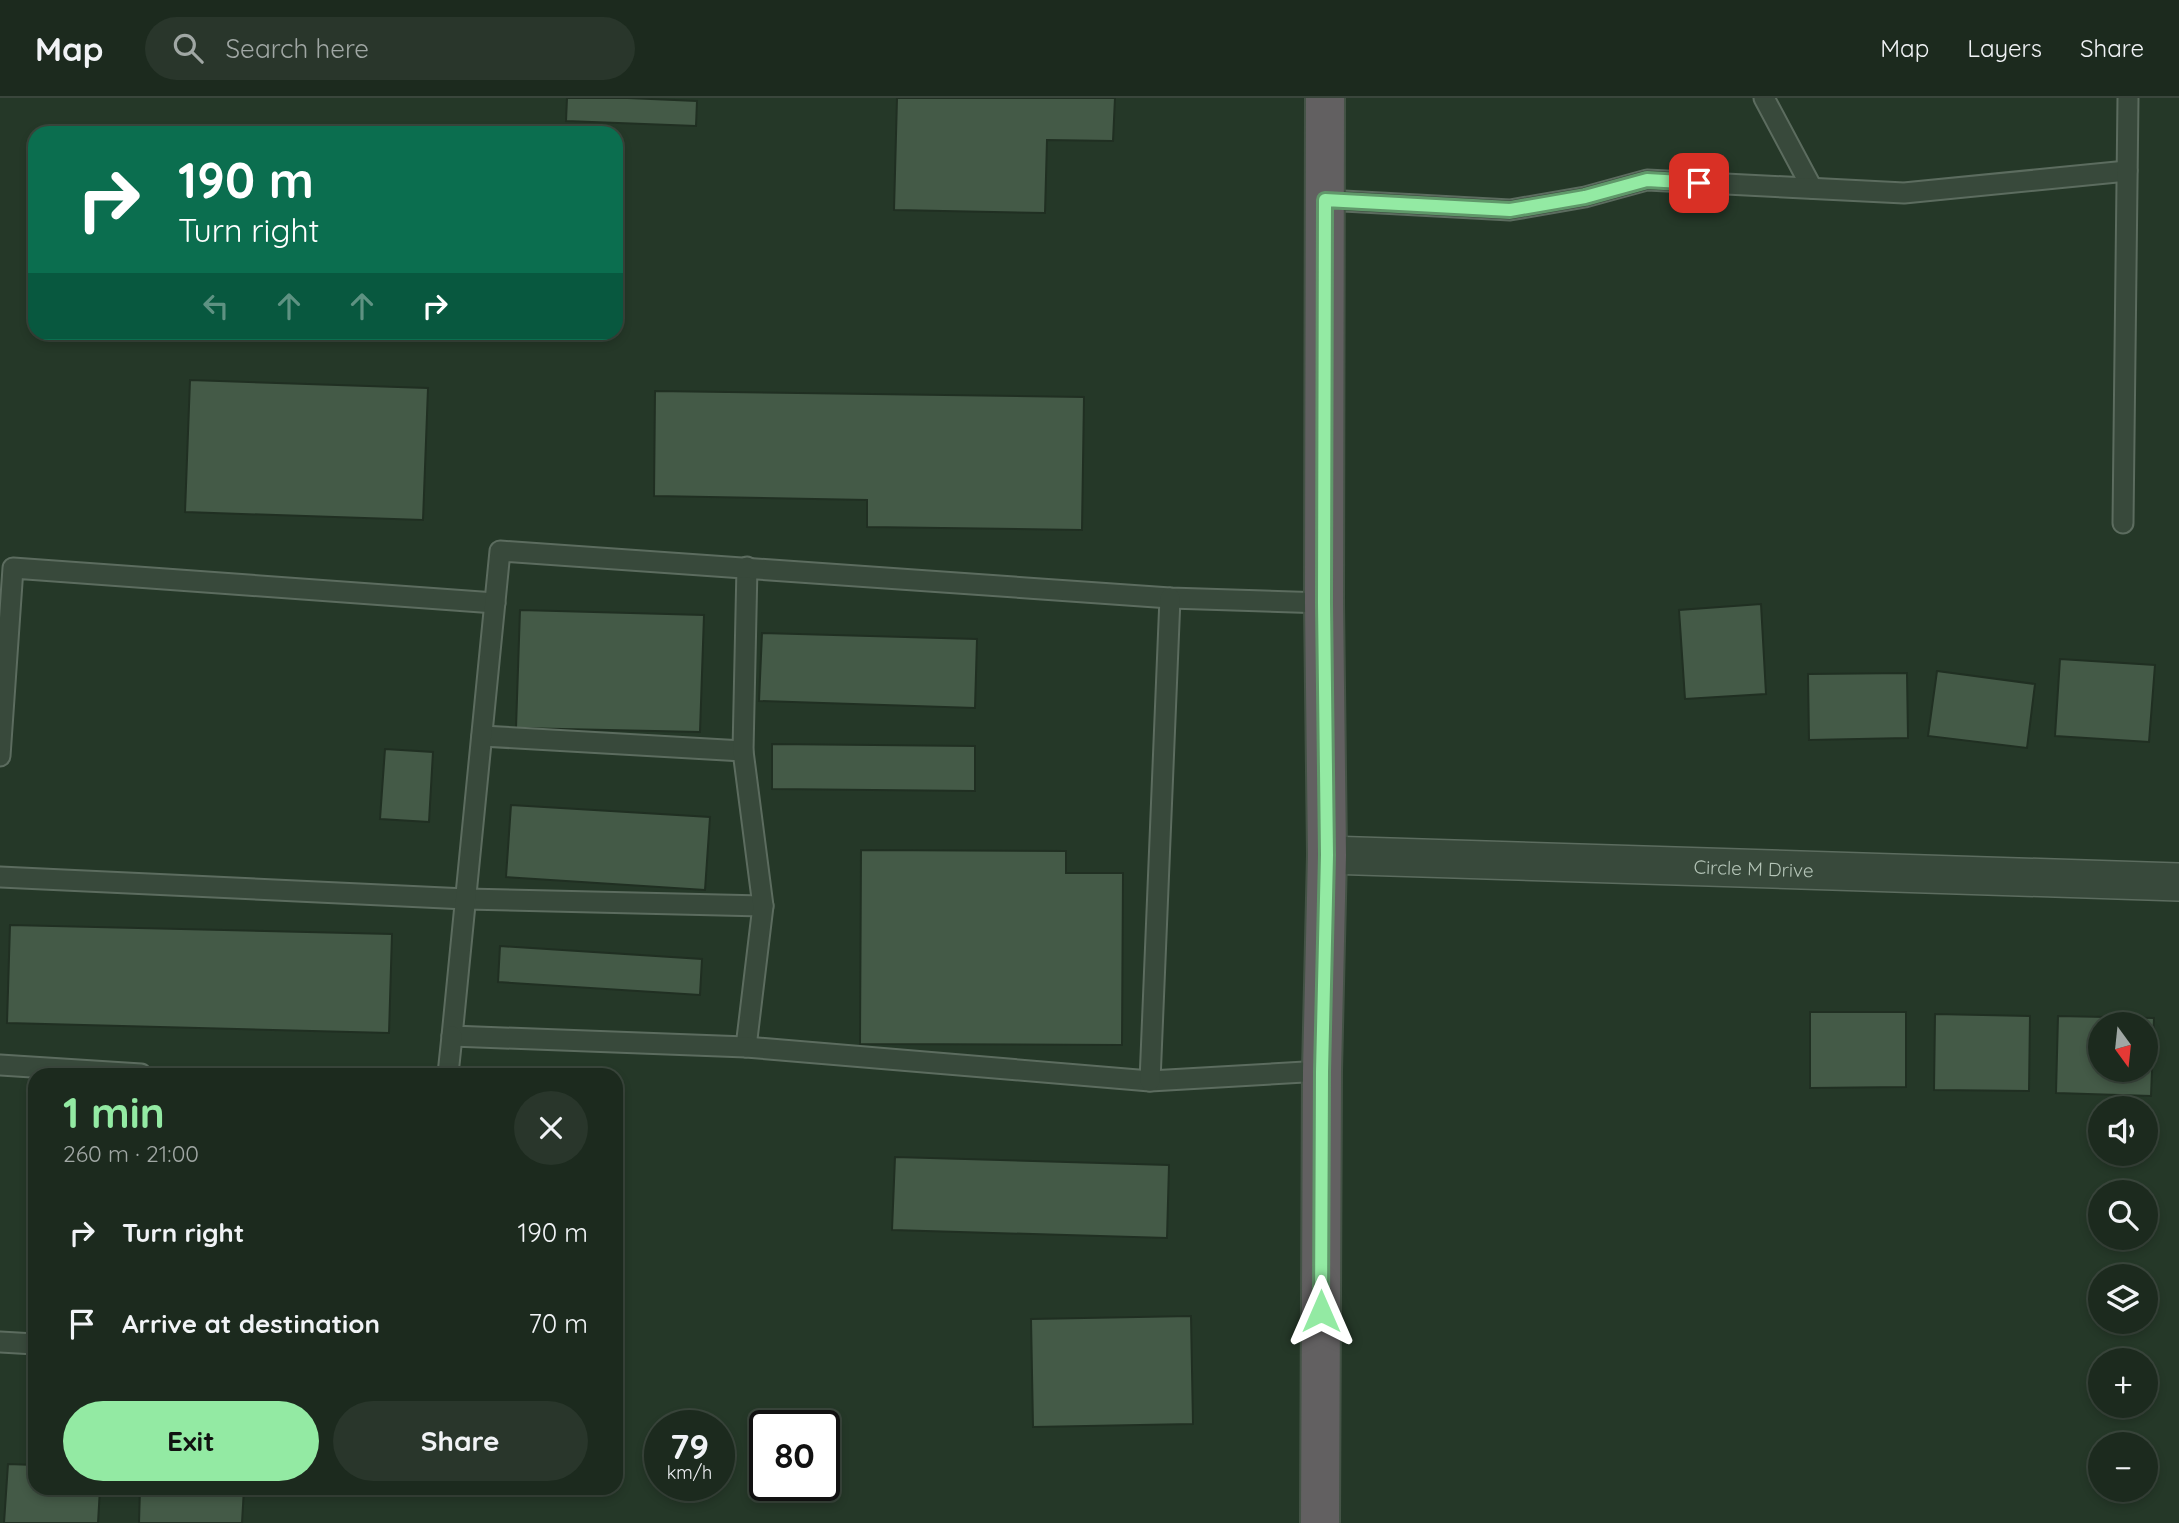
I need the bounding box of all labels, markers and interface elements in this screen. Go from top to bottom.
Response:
search box [145,17,635,80]
text: Map [35,28,103,69]
icon: search [169,29,207,67]
text: Search here [225,32,369,65]
text: Map [1880,33,1929,63]
text: Layers [1967,33,2042,63]
text: Share [2080,33,2144,63]
text: 190 m [178,149,314,210]
pin [1669,153,1729,213]
icon: right [63,154,154,245]
icon: arrive [1680,164,1718,202]
text: Turn right [178,210,319,250]
icon: left [197,287,235,325]
icon: ahead [270,287,308,325]
icon: ahead [343,287,381,325]
icon: right [416,287,454,325]
street label: Circle M Drive [1693,855,1814,882]
north arrow [2088,1012,2158,1082]
map controls [2088,1012,2158,1502]
text: 1 min [63,1086,165,1139]
button: close [514,1091,588,1165]
button: sound [2088,1096,2158,1166]
text: 260 m · 21:00 [63,1139,199,1168]
button: search [2088,1180,2158,1250]
icon: right [63,1214,101,1252]
text: Turn right [122,1216,244,1249]
text: 190 m [518,1216,588,1249]
button: layers [2088,1264,2158,1334]
position arrow [1284,1274,1358,1348]
icon: arrive [63,1305,101,1343]
text: Arrive at destination [122,1307,380,1340]
text: 70 m [528,1307,588,1340]
button: + [2088,1348,2158,1418]
button: Exit [63,1401,319,1481]
button: Share [333,1401,588,1481]
speed limit sign: 80 [749,1410,840,1501]
text: 79 [670,1424,709,1468]
button: − [2088,1432,2158,1502]
text: km/h [667,1461,712,1484]

